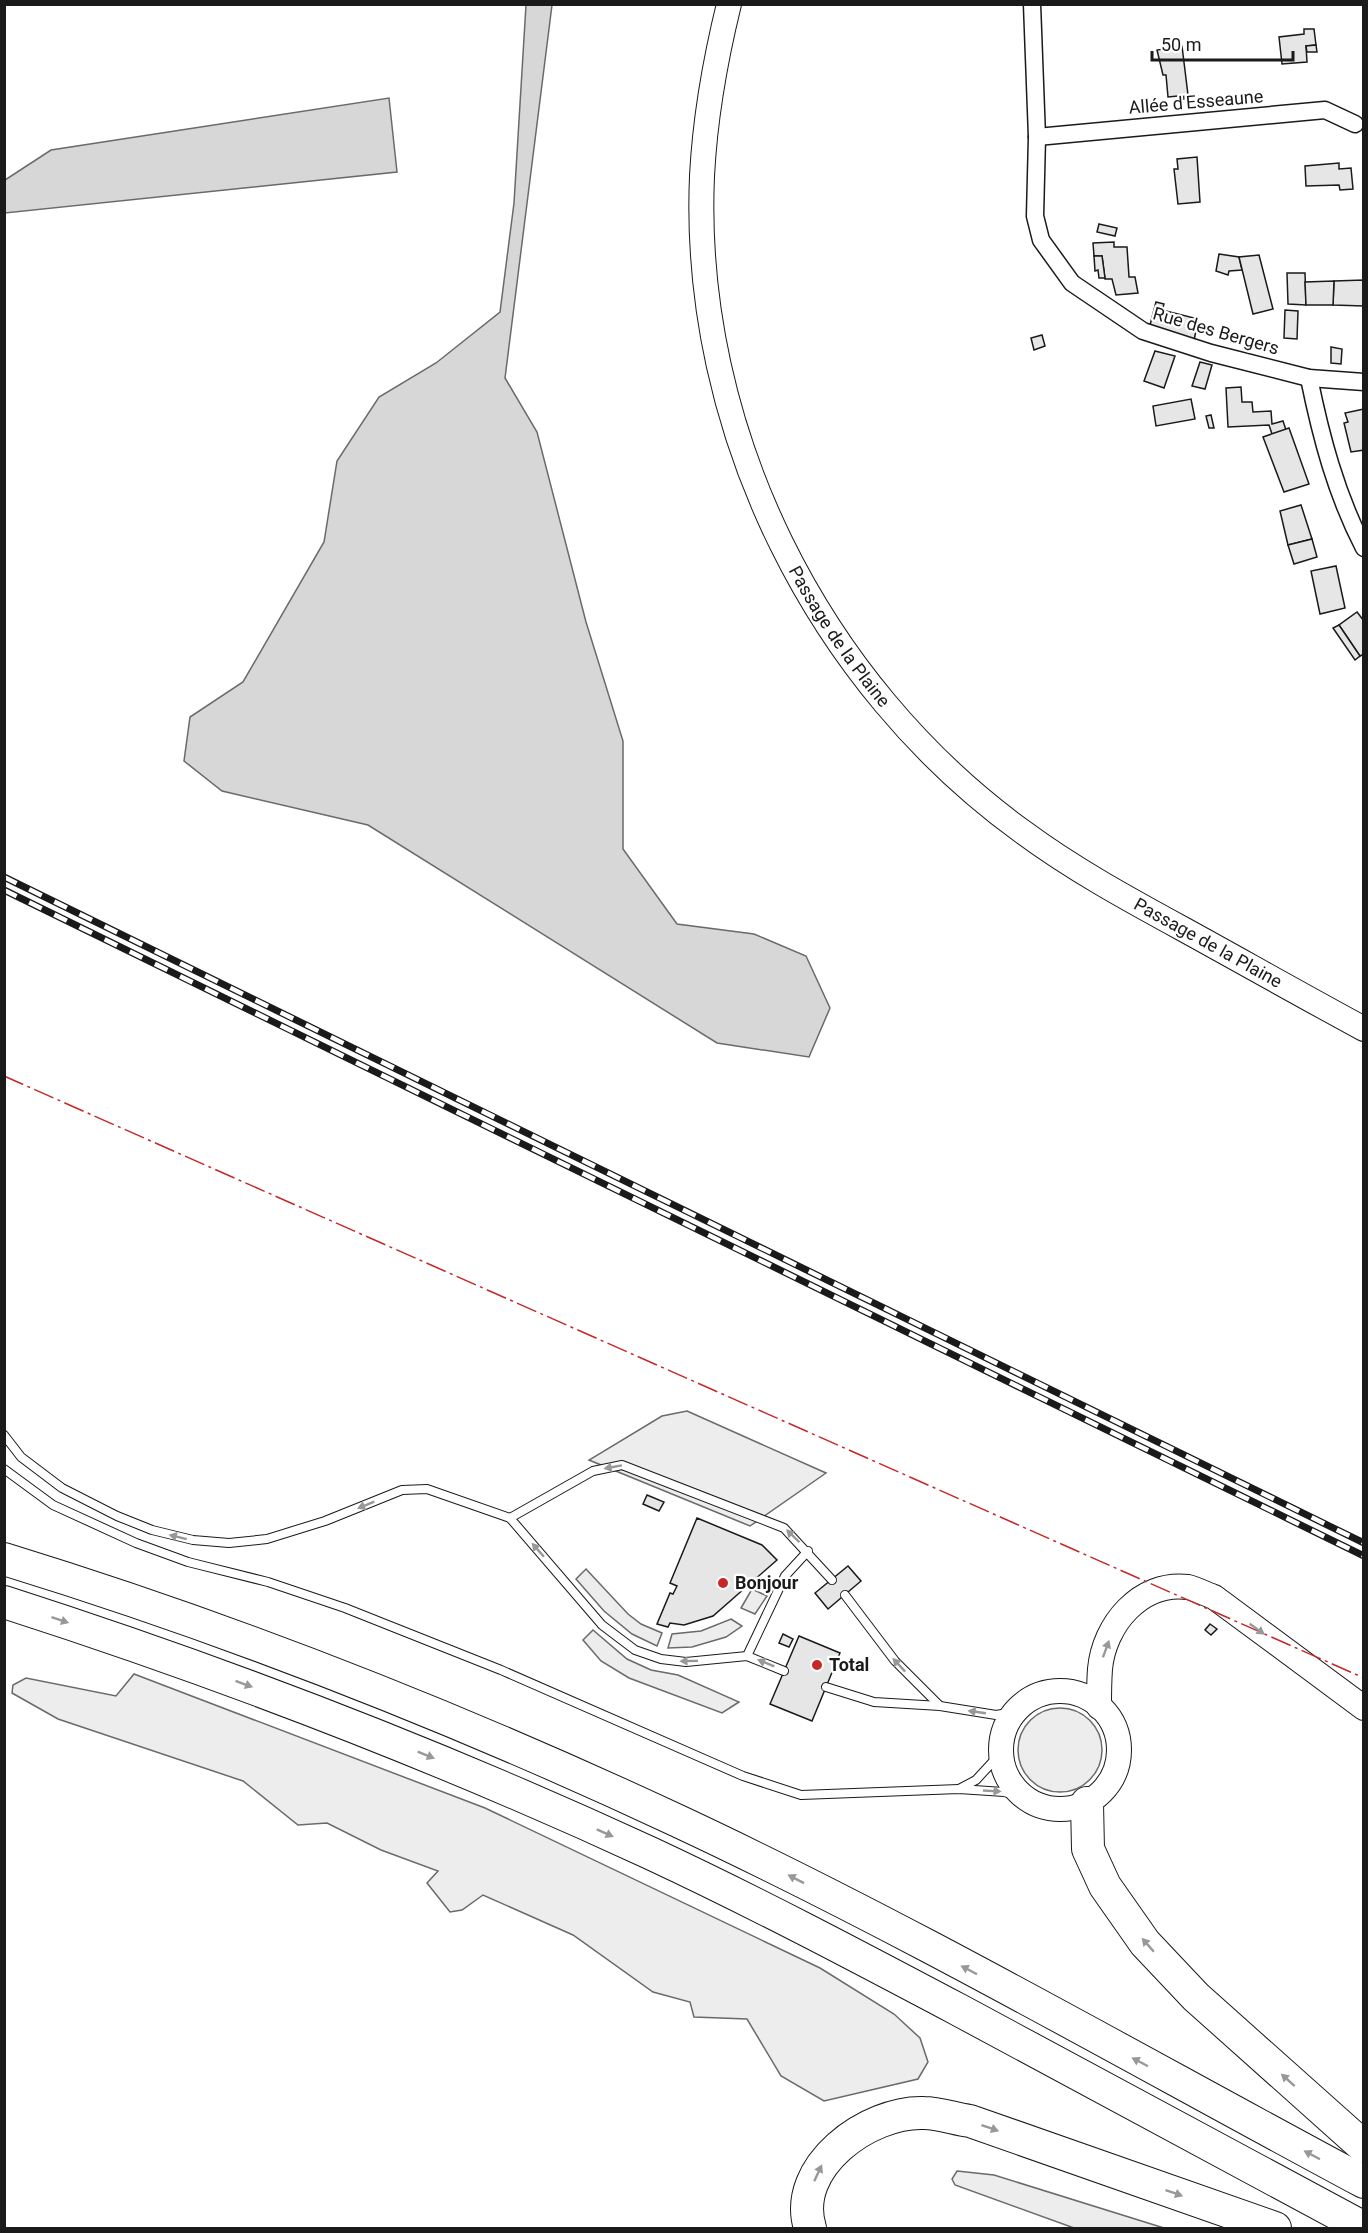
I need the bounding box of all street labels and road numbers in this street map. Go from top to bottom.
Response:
street label: Allée d'Esseaune [1128,85,1264,118]
street label: Rue des Bergers [1151,302,1282,359]
street label: Passage de la Plaine [785,562,895,711]
street label: Passage de la Plaine [1130,893,1286,992]

